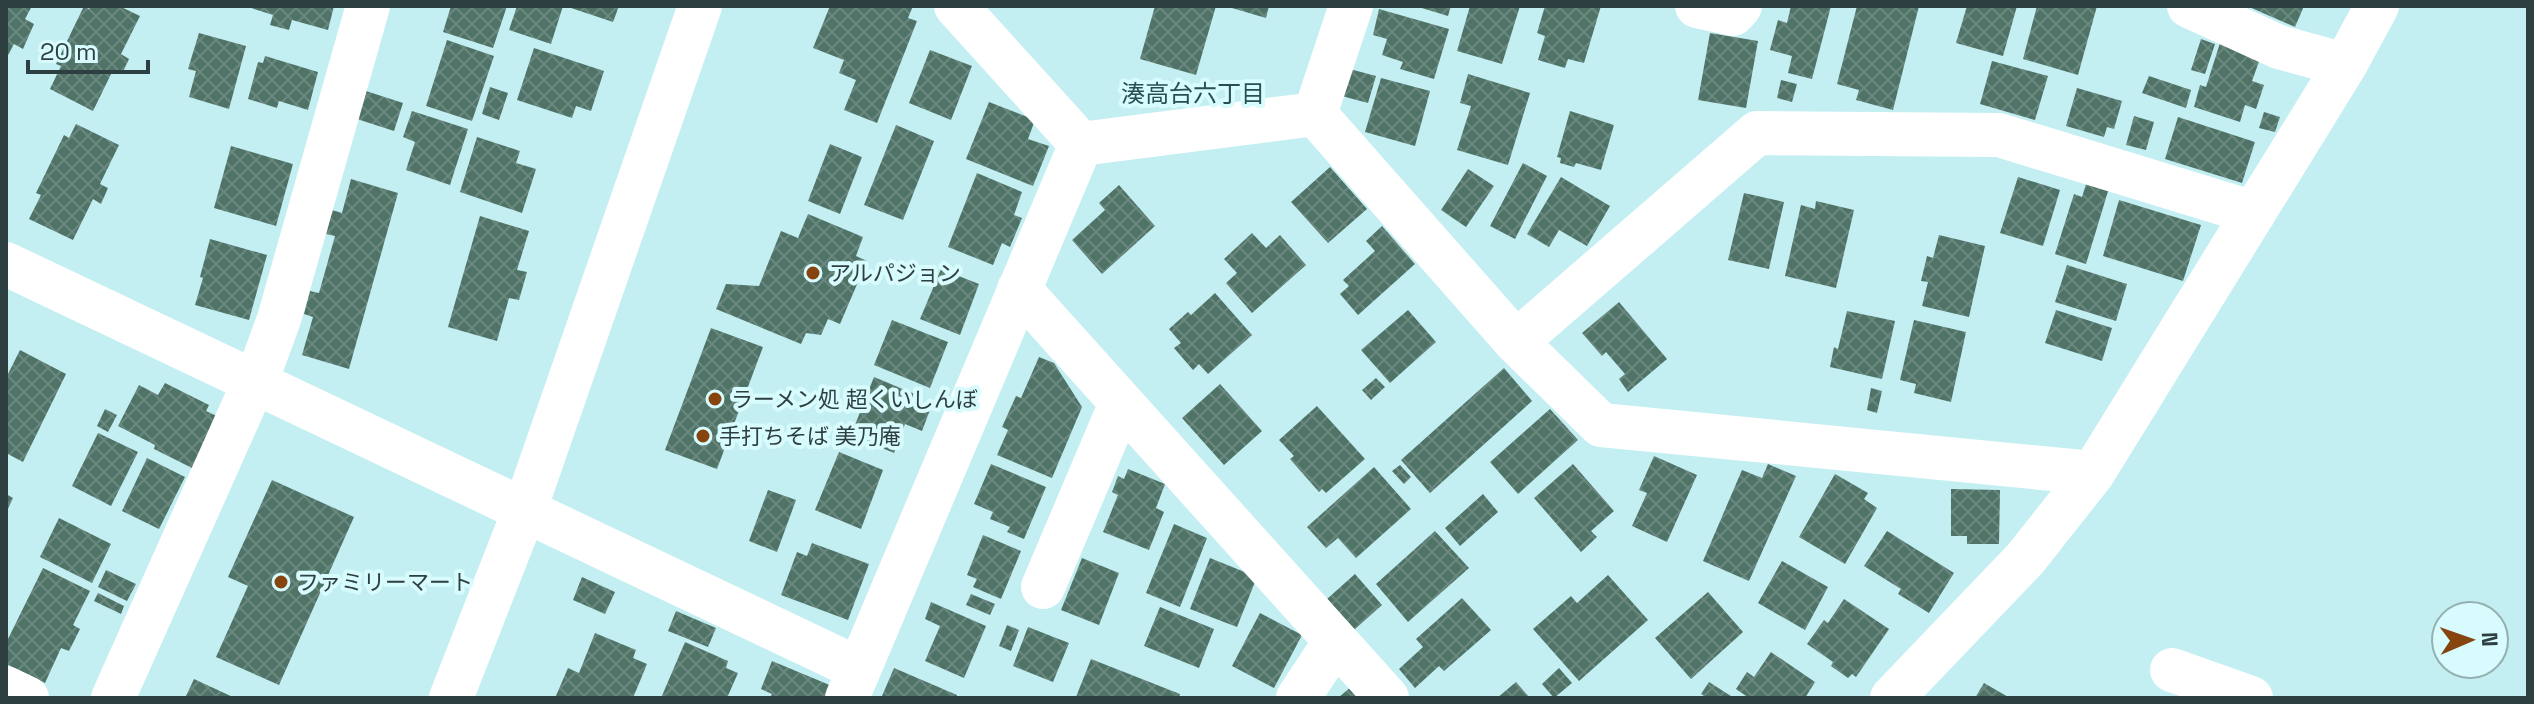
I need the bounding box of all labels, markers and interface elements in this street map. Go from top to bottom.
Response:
scale bar [28,24,148,74]
text: 20 m [40,36,97,67]
district label: 湊高台六丁目 [1121,78,1265,109]
place label: アルパジョン [829,259,961,287]
marker: アルパジョン [804,264,822,282]
place label: ラーメン処 超くいしんぼ [731,385,978,413]
marker: ラーメン処 超くいしんぼ [706,390,724,408]
place label: 手打ちそば 美乃庵 [719,422,901,450]
marker: 手打ちそば 美乃庵 [694,427,712,445]
place label: ファミリーマート [297,568,473,596]
marker: ファミリーマート [272,573,290,591]
north arrow [2430,600,2510,680]
text: N [2476,631,2504,647]

